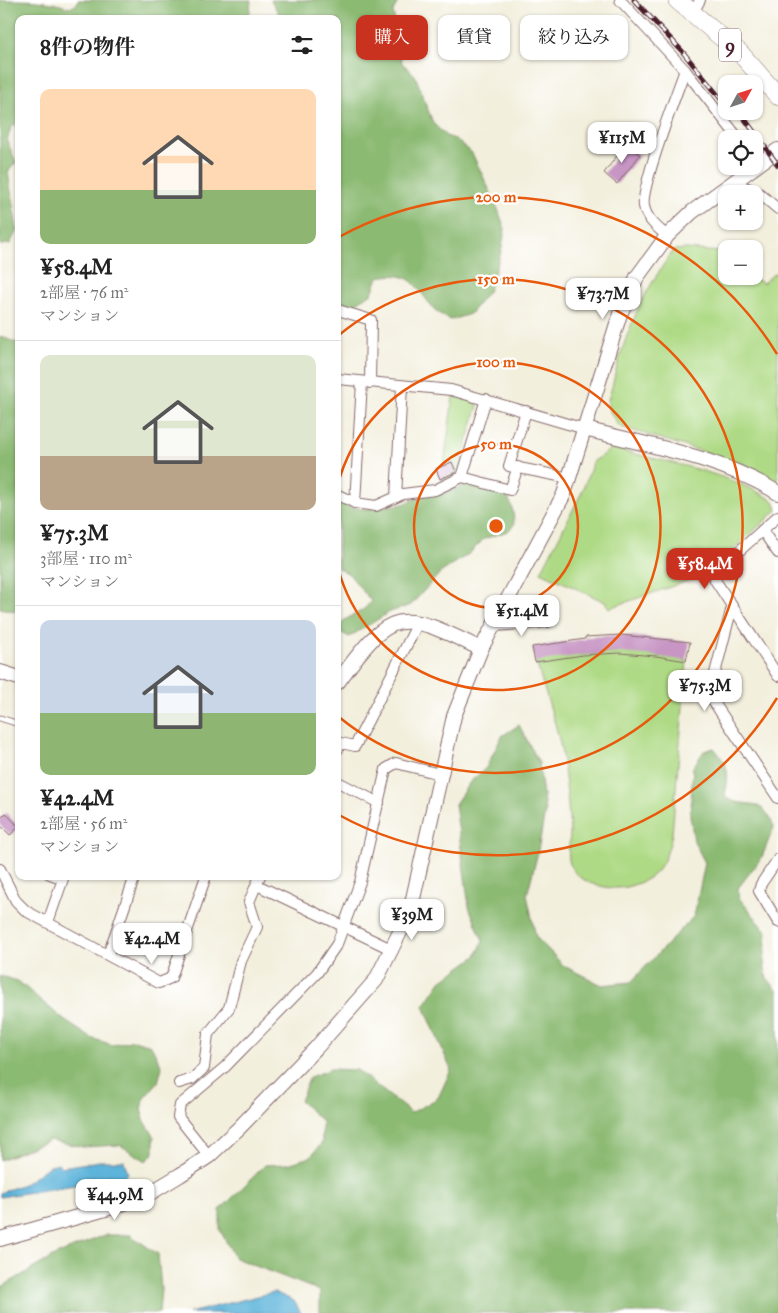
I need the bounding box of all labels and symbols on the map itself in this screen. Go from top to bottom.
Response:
road number: 9 [719,28,741,62]
north arrow [718,75,762,120]
pin: ¥115M [587,121,657,164]
text: 200 m [476,188,517,206]
text: 150 m [477,270,515,288]
pin: ¥73.7M [562,278,644,320]
text: 100 m [476,353,516,371]
text: 50 m [480,435,512,453]
centre of rings [487,517,505,535]
pin: ¥58.4M [664,548,746,590]
pin: ¥51.4M [481,594,563,637]
pin: ¥75.3M [664,670,746,712]
pin: ¥39M [382,898,442,941]
pin: ¥42.4M [111,922,193,965]
pin: ¥44.9M [74,1178,156,1221]

